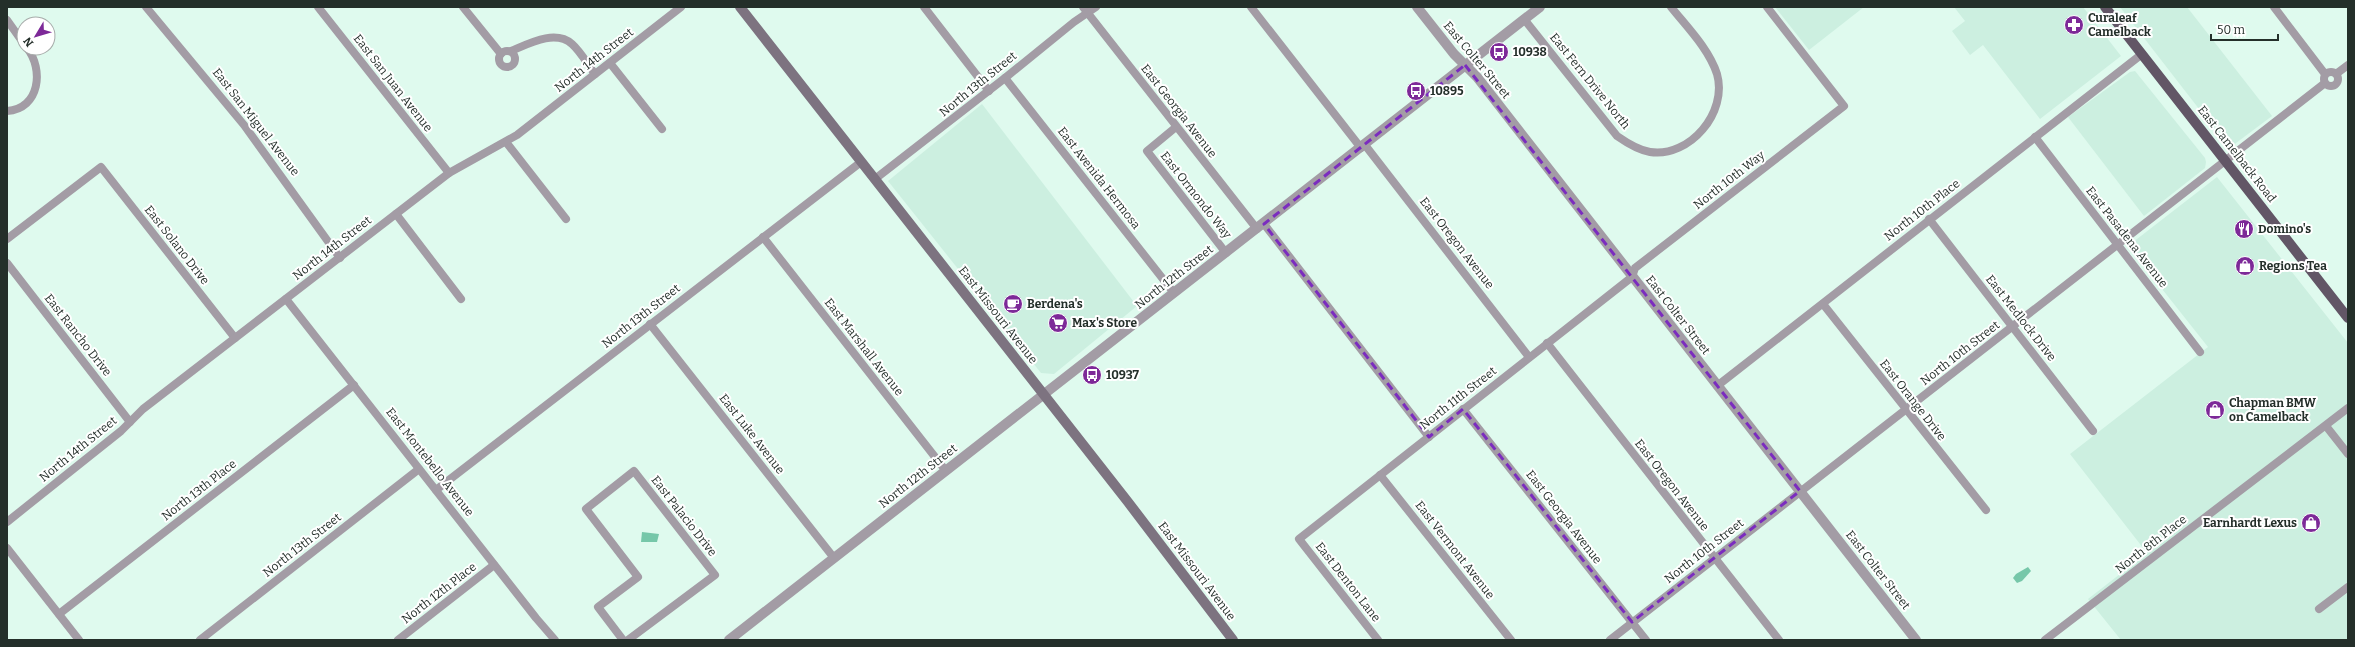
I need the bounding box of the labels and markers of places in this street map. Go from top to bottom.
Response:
place label: Curaleaf Camelback [2088,11,2152,39]
pharmacy icon: Curaleaf Camelback [2063,14,2085,36]
bus stop icon: 10938 [1488,41,1510,63]
place label: 10938 [1513,45,1547,59]
bus stop icon: 10895 [1405,80,1427,102]
place label: 10895 [1430,84,1464,98]
restaurant icon: Domino's [2233,218,2255,240]
place label: Domino's [2258,222,2311,236]
shop icon: Regions Tea [2234,255,2256,277]
place label: Regions Tea [2259,259,2327,273]
cafe icon: Berdena's [1002,293,1024,315]
place label: Berdena's [1027,297,1083,311]
supermarket icon: Max's Store [1047,312,1069,334]
place label: Max's Store [1072,316,1137,330]
bus stop icon: 10937 [1081,364,1103,386]
place label: 10937 [1106,368,1140,382]
place label: Chapman BMW on Camelback [2229,396,2317,424]
shop icon: Chapman BMW on Camelback [2204,399,2226,421]
shop icon: Earnhardt Lexus [2300,512,2322,534]
place label: Earnhardt Lexus [2203,516,2297,530]

